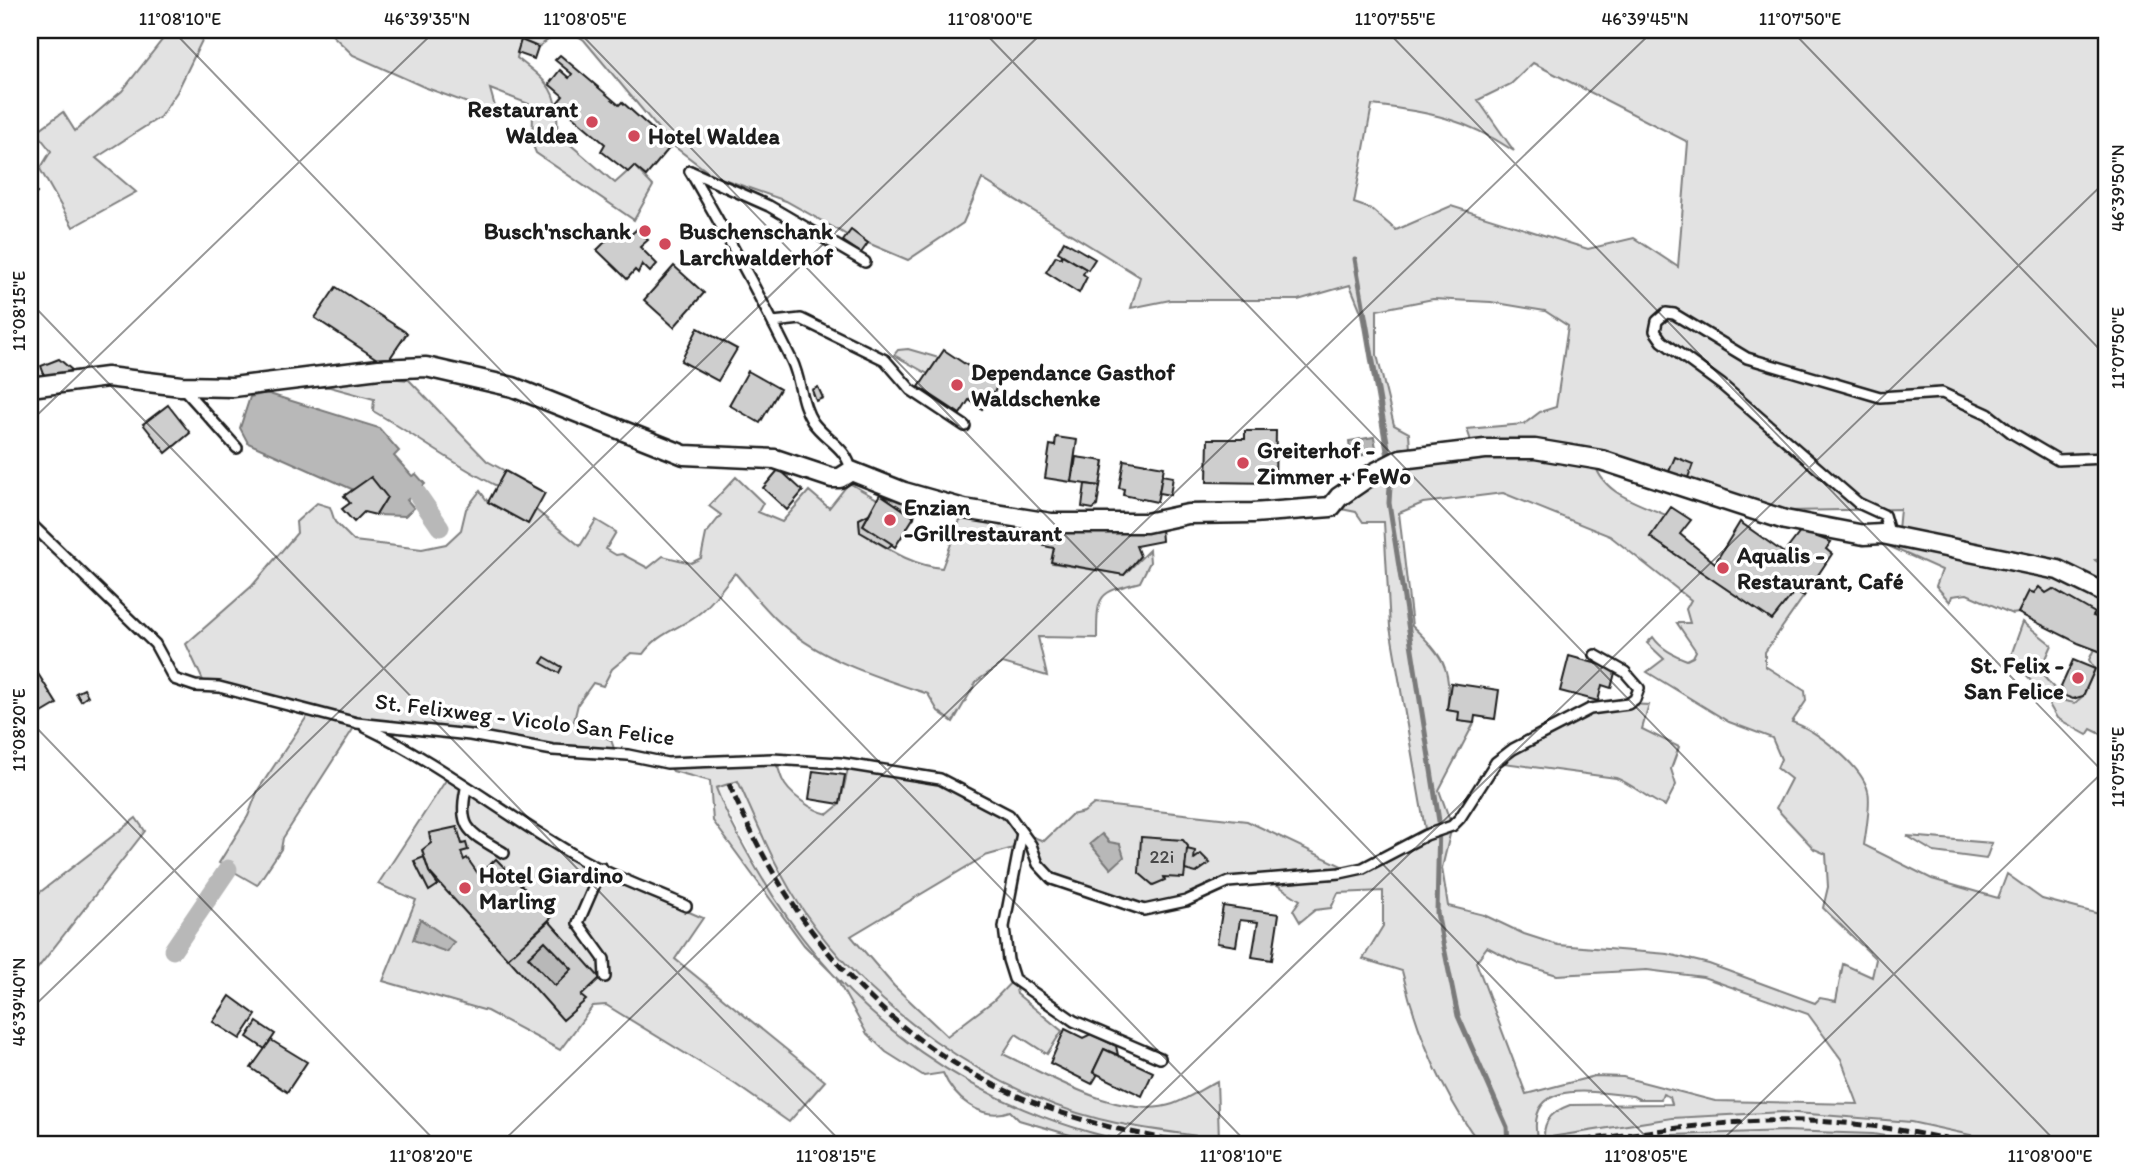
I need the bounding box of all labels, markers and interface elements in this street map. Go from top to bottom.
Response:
text: 11°08'10"E [139,8,221,30]
text: 46°39'35"N [384,8,470,30]
text: 11°08'05"E [543,8,627,30]
text: 11°08'00"E [948,8,1033,30]
text: 11°07'55"E [1355,8,1435,30]
text: 46°39'45"N [1601,8,1689,30]
text: 11°07'50"E [1759,8,1841,30]
place label: Restaurant Waldea [468,95,579,149]
marker: Restaurant Waldea [584,114,600,130]
place label: Hotel Waldea [648,122,780,150]
marker: Hotel Waldea [626,128,642,144]
text: 46°39'50"N [2107,144,2129,232]
place label: Busch'nschank [484,217,632,245]
place label: Buschenschank Larchwalderhof [679,217,834,271]
marker: Busch'nschank [637,223,653,239]
marker: Buschenschank Larchwalderhof [657,236,673,252]
text: 11°08'15"E [8,271,30,351]
text: 11°07'50"E [2107,307,2129,389]
place label: Dependance Gasthof Waldschenke [971,358,1176,412]
marker: Dependance Gasthof Waldschenke [949,377,965,393]
place label: Greiterhof - Zimmer + FeWo [1257,436,1411,490]
marker: Greiterhof - Zimmer + FeWo [1235,455,1251,471]
place label: Enzian -Grillrestaurant [904,493,1062,547]
marker: Enzian -Grillrestaurant [882,512,898,528]
place label: Aqualis - Restaurant, Café [1736,541,1904,595]
marker: Aqualis - Restaurant, Café [1715,560,1731,576]
place label: St. Felix - San Felice [1964,651,2064,705]
marker: St. Felix - San Felice [2070,670,2086,686]
street label: St. Felixweg - Vicolo San Felice [374,687,676,751]
text: 11°08'20"E [8,688,30,772]
text: 11°07'55"E [2107,727,2129,807]
house number: 22i [1150,845,1174,868]
place label: Hotel Giardino Marling [479,861,624,915]
marker: Hotel Giardino Marling [457,880,473,896]
text: 46°39'40"N [8,958,30,1046]
text: 11°08'20"E [389,1145,473,1167]
text: 11°08'15"E [796,1145,876,1167]
text: 11°08'10"E [1200,1145,1282,1167]
text: 11°08'05"E [1604,1145,1688,1167]
text: 11°08'00"E [2008,1145,2093,1167]

